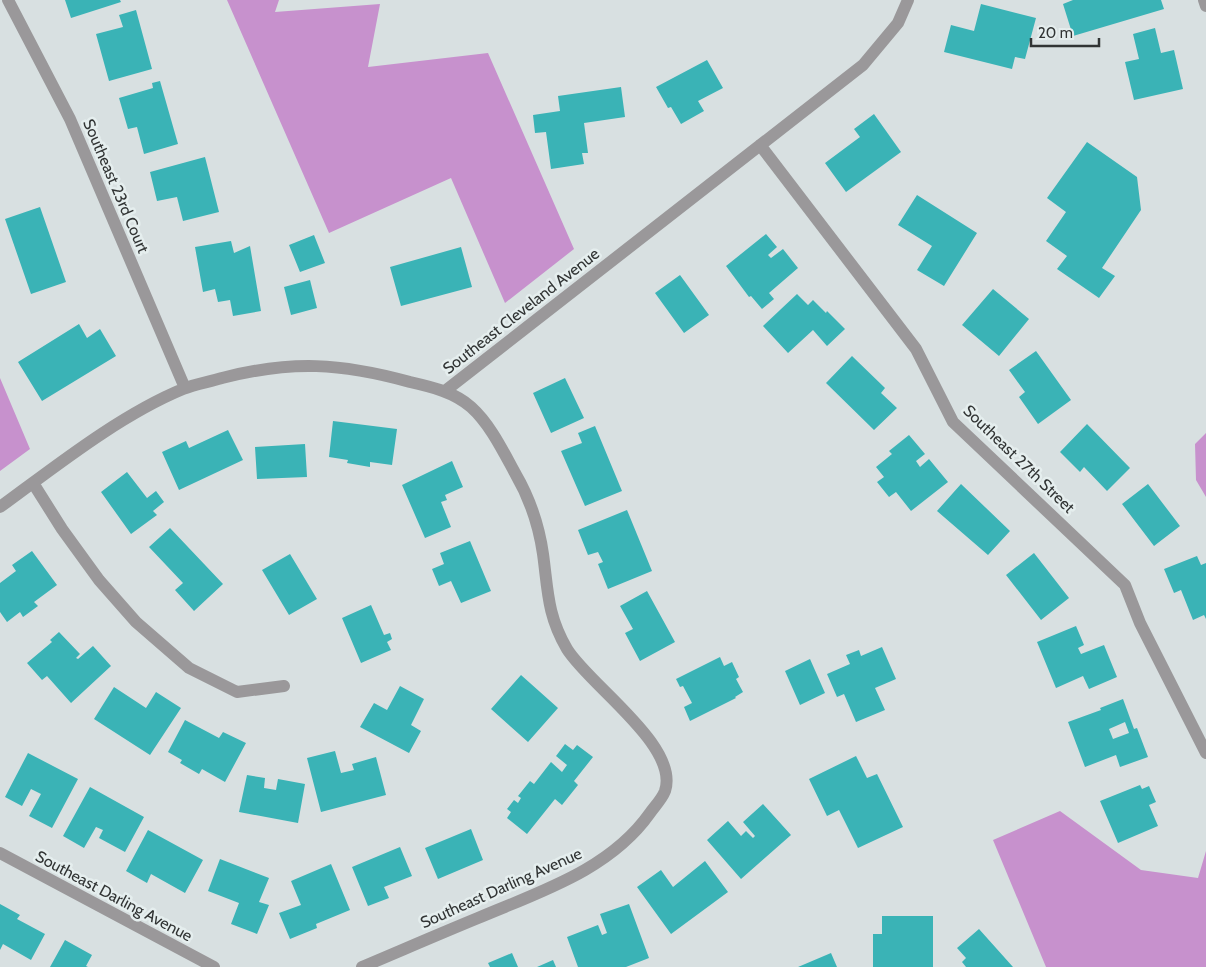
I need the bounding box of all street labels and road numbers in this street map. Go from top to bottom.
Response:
street label: Southeast 23rd Court [79,116,153,256]
street label: Southeast Cleveland Avenue [439,244,603,378]
street label: Southeast 27th Street [959,401,1079,517]
street label: Southeast Darling Avenue [417,844,585,932]
street label: Southeast Darling Avenue [32,847,196,945]

